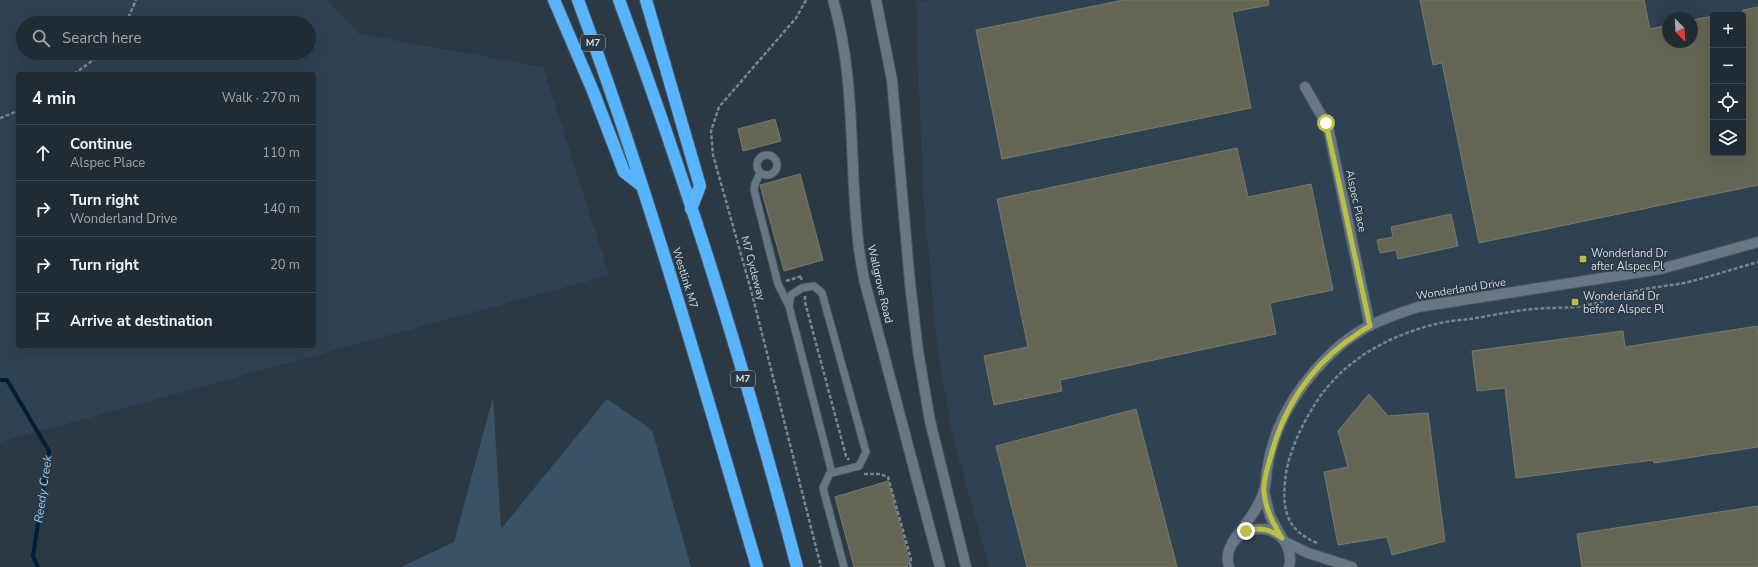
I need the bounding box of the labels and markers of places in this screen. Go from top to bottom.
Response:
place label: Wonderland Dr after Alspec Pl [1591,246,1668,274]
marker: Wonderland Dr after Alspec Pl [1578,254,1588,264]
place label: Wonderland Dr before Alspec Pl [1583,289,1665,317]
marker: Wonderland Dr before Alspec Pl [1570,297,1580,307]

